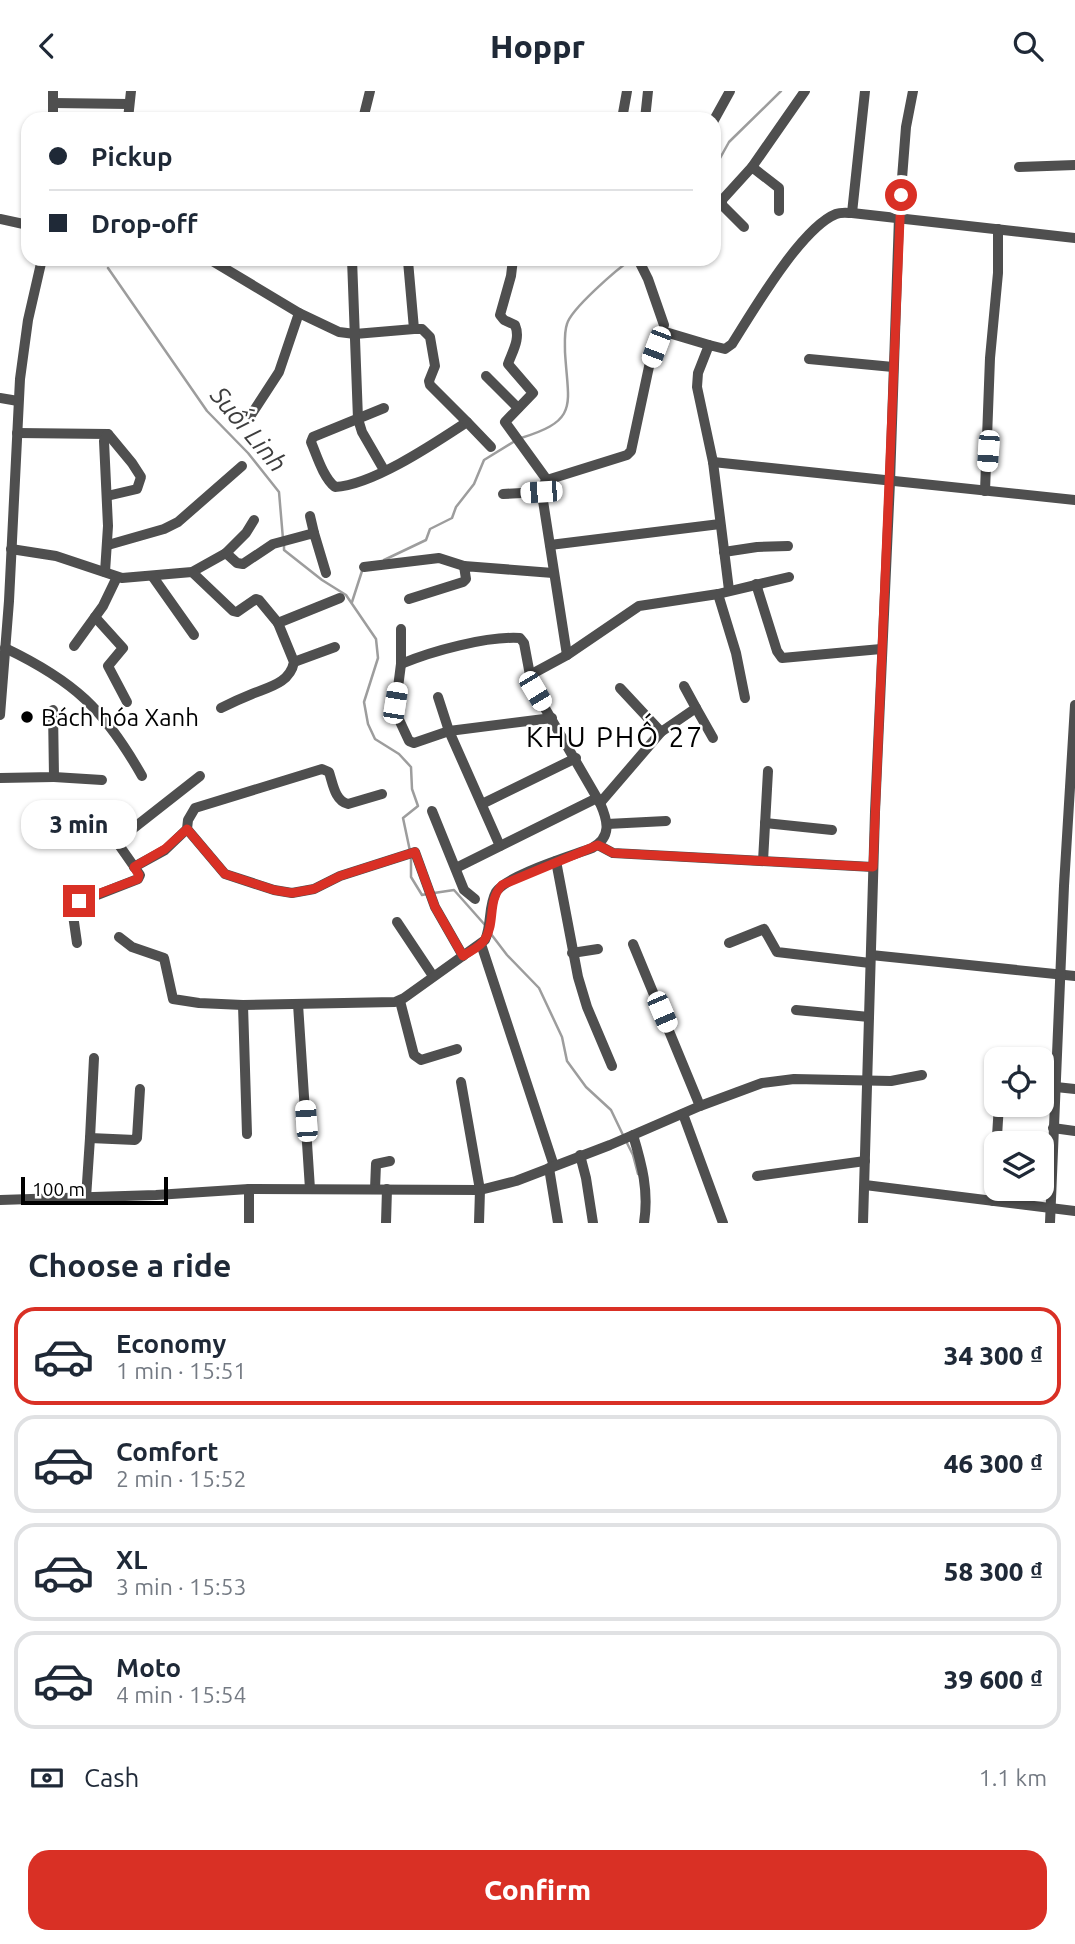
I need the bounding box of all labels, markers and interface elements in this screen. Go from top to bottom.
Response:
icon: back [28,27,66,65]
icon: search [1009,27,1047,65]
text: Hoppr [490,28,585,64]
text: Pickup [91,142,173,171]
route start [885,179,917,211]
text: Drop-off [91,209,198,238]
car [639,324,674,370]
water label: Suối Linh [204,378,296,477]
car [977,429,1000,473]
car [520,480,563,504]
car [516,668,555,714]
car [382,681,409,725]
place label: Bách hóa Xanh [41,704,199,731]
marker: Bách hóa Xanh [19,709,35,725]
district label: KHU PHỐ 27 [526,713,704,752]
callout: 3 min [21,799,137,849]
text: 3 min [50,812,108,837]
route end [63,885,95,917]
car [645,989,680,1035]
map controls [984,1047,1054,1201]
button: locate [984,1047,1054,1117]
car [295,1099,318,1143]
button: layers [984,1131,1054,1201]
scale bar [21,1174,168,1206]
text: 100 m [32,1178,85,1200]
text: Choose a ride [28,1247,231,1283]
icon: car [32,1325,95,1388]
text: Economy [116,1329,226,1358]
text: 34 300 ₫ [944,1341,1043,1370]
text: 1 min · 15:51 [116,1358,247,1383]
icon: car [32,1433,95,1496]
text: Comfort [116,1437,219,1466]
text: 46 300 ₫ [944,1449,1043,1478]
text: 2 min · 15:52 [116,1466,247,1491]
icon: car [32,1541,95,1604]
text: XL [116,1545,147,1574]
text: 58 300 ₫ [944,1557,1043,1586]
text: 3 min · 15:53 [116,1574,247,1599]
icon: car [32,1649,95,1712]
text: Moto [116,1653,181,1682]
text: 39 600 ₫ [944,1665,1043,1694]
text: 4 min · 15:54 [116,1682,247,1707]
icon: cash [28,1759,66,1797]
text: Cash [84,1763,139,1792]
text: 1.1 km [979,1765,1047,1790]
button: Confirm [28,1850,1047,1930]

